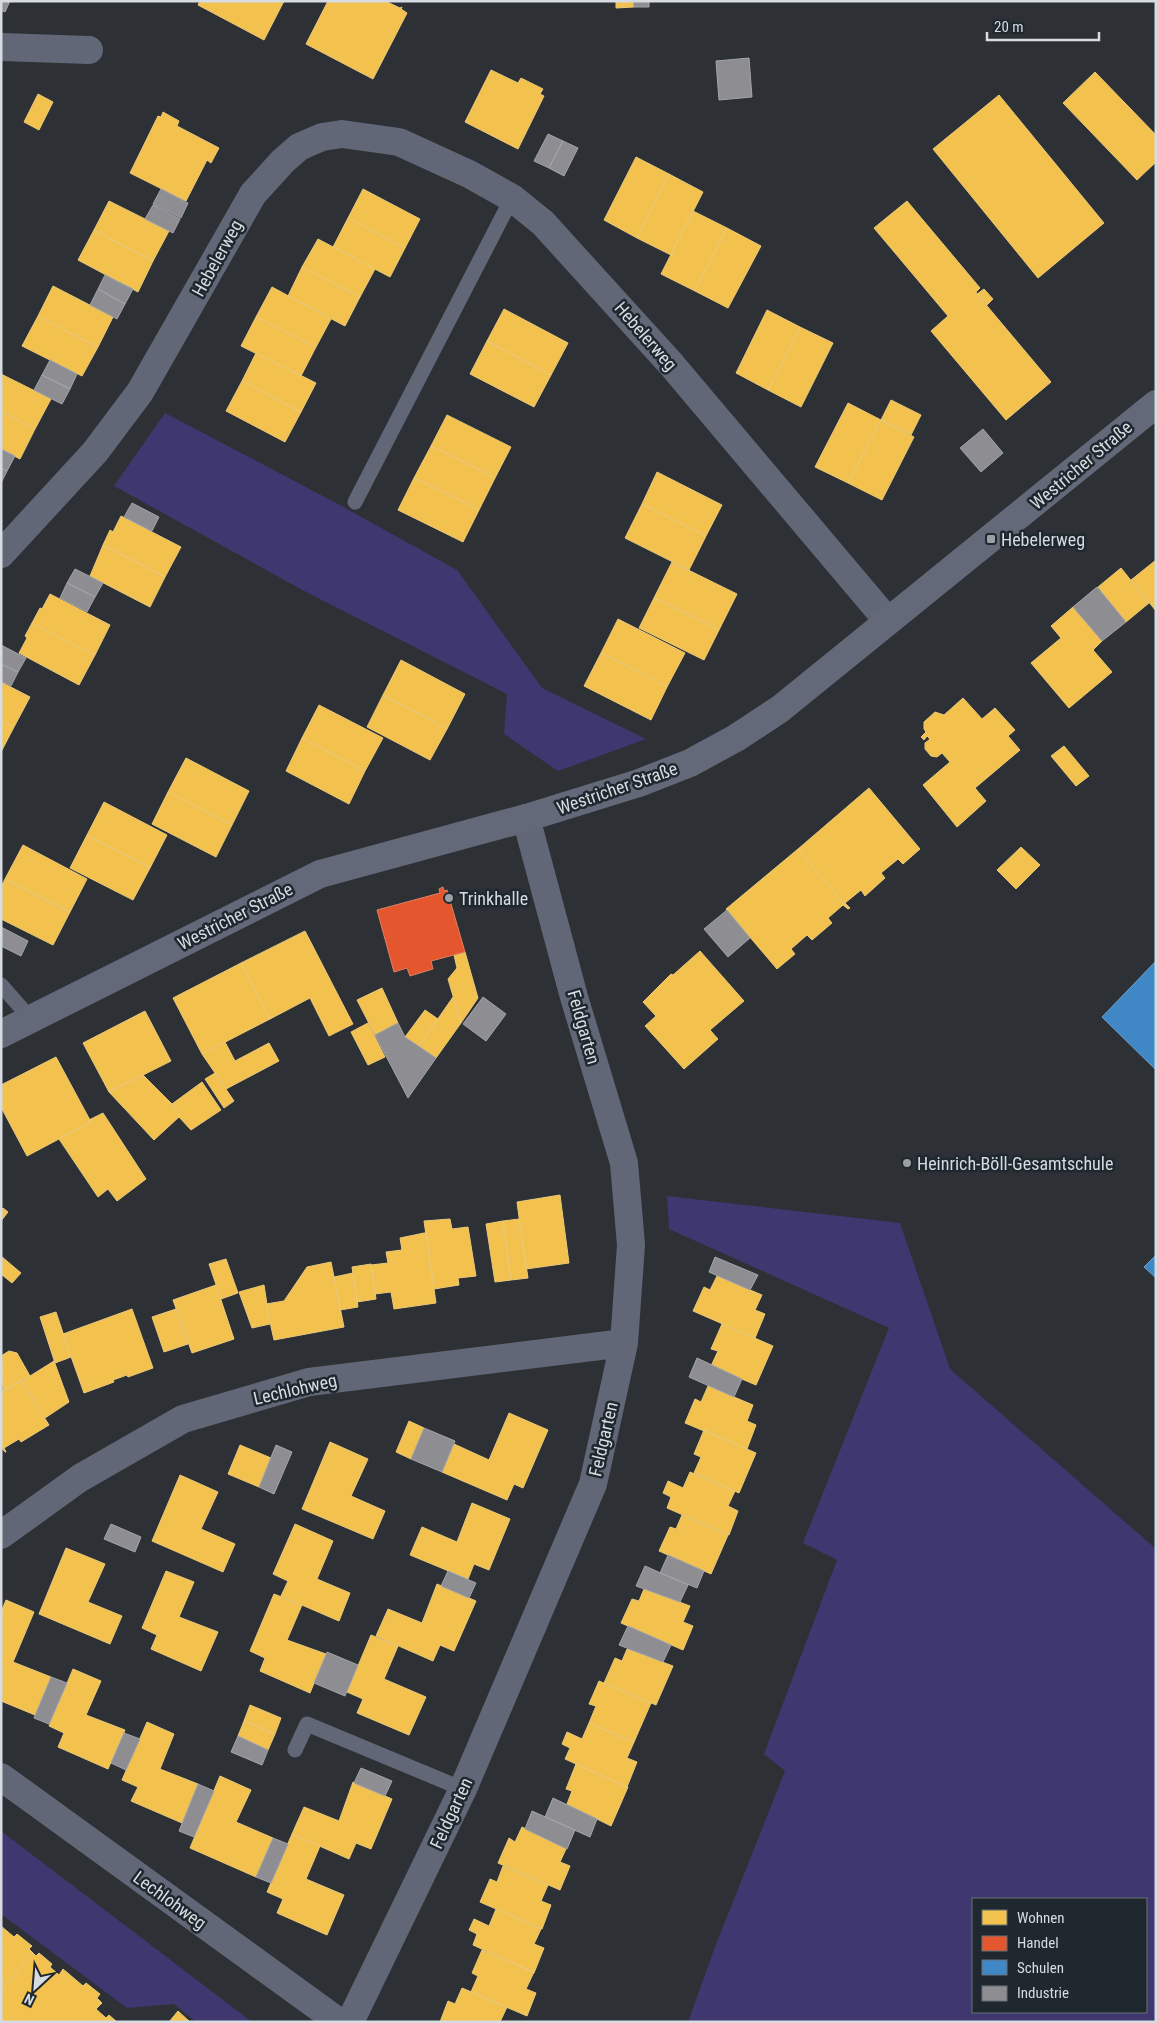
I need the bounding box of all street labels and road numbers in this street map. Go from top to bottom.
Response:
street label: Hebelerweg [187,216,247,300]
street label: Hebelerweg [610,297,682,375]
street label: Westricher Straße [1026,416,1136,514]
street label: Westricher Straße [554,758,680,818]
street label: Westricher Straße [174,878,296,954]
street label: Feldgarten [563,988,605,1066]
street label: Lechlohweg [251,1369,339,1409]
street label: Feldgarten [584,1400,622,1478]
street label: Feldgarten [425,1774,477,1852]
street label: Lechlohweg [129,1867,211,1933]

